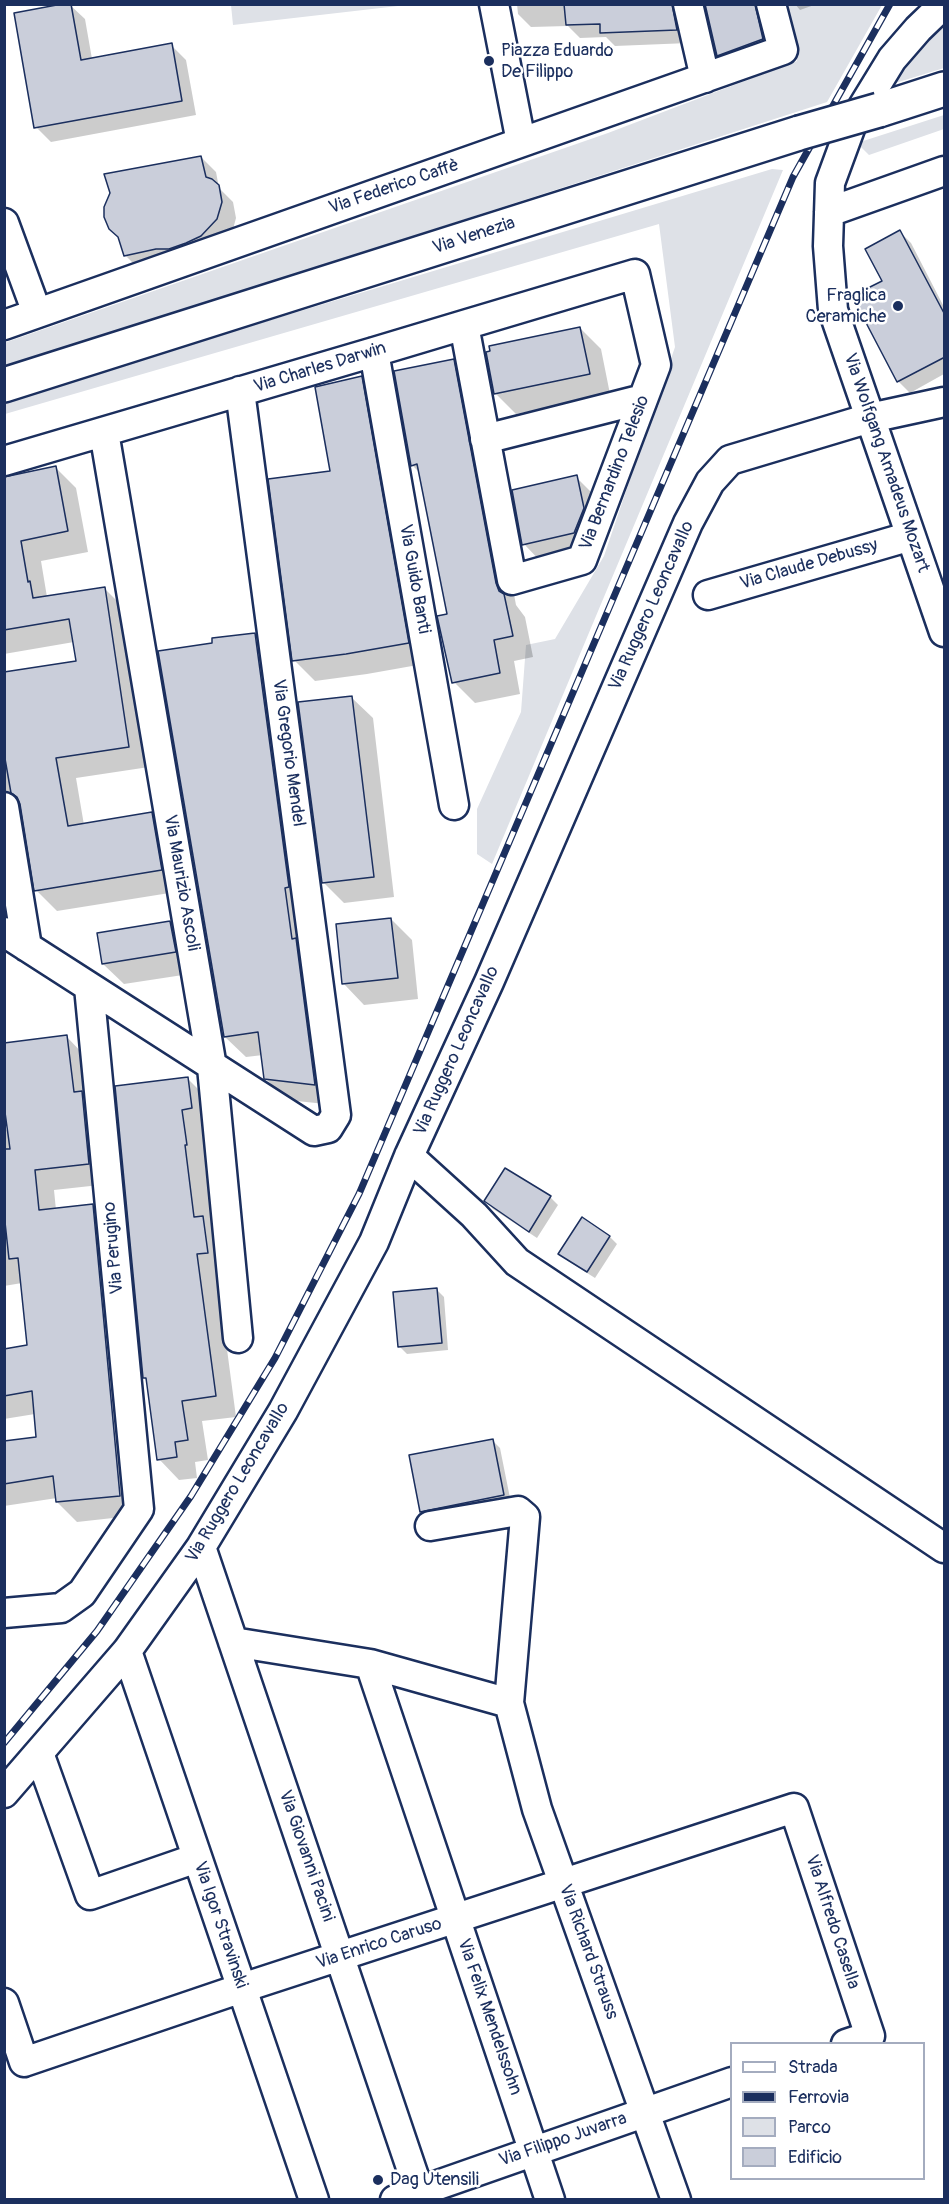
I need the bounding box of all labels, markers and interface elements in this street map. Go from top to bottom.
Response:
place label: Piazza Eduardo De Filippo [501,40,613,82]
marker: Piazza Eduardo De Filippo [482,54,496,68]
street label: Via Federico Caffè [326,155,462,219]
street label: Via Venezia [430,213,518,259]
place label: Fraglica Ceramiche [806,285,886,328]
marker: Fraglica Ceramiche [891,299,905,313]
street label: Via Charles Darwin [251,338,389,398]
street label: Via Wolfgang Amadeus Mozart [838,351,934,575]
street label: Via Bernardino Telesio [575,392,655,554]
street label: Via Ruggero Leoncavallo [605,518,699,694]
street label: Via Guido Banti [394,522,434,636]
street label: Via Claude Debussy [738,535,880,595]
street label: Via Gregorio Mendel [267,678,309,828]
street label: Via Maurizio Ascoli [158,813,204,953]
street label: Via Ruggero Leoncavallo [410,963,504,1139]
street label: Via Perugino [99,1201,129,1295]
street label: Via Ruggero Leoncavallo [182,1399,294,1567]
street label: Via Giovanni Pacini [273,1787,339,1925]
street label: Via Alfredo Casella [800,1852,864,1992]
street label: Via Igor Stravinski [188,1859,252,1991]
street label: Via Richard Strauss [554,1882,622,2022]
street label: Via Enrico Caruso [313,1914,445,1974]
street label: Via Felix Mendelssohn [452,1936,526,2098]
legend [730,2042,925,2180]
text: Strada [788,2056,838,2079]
text: Ferrovia [788,2086,849,2109]
street label: Via Filippo Juvarra [496,2108,630,2172]
text: Parco [788,2116,831,2139]
text: Edificio [788,2146,842,2169]
place label: Dag Utensili [390,2169,479,2191]
marker: Dag Utensili [371,2173,385,2187]

